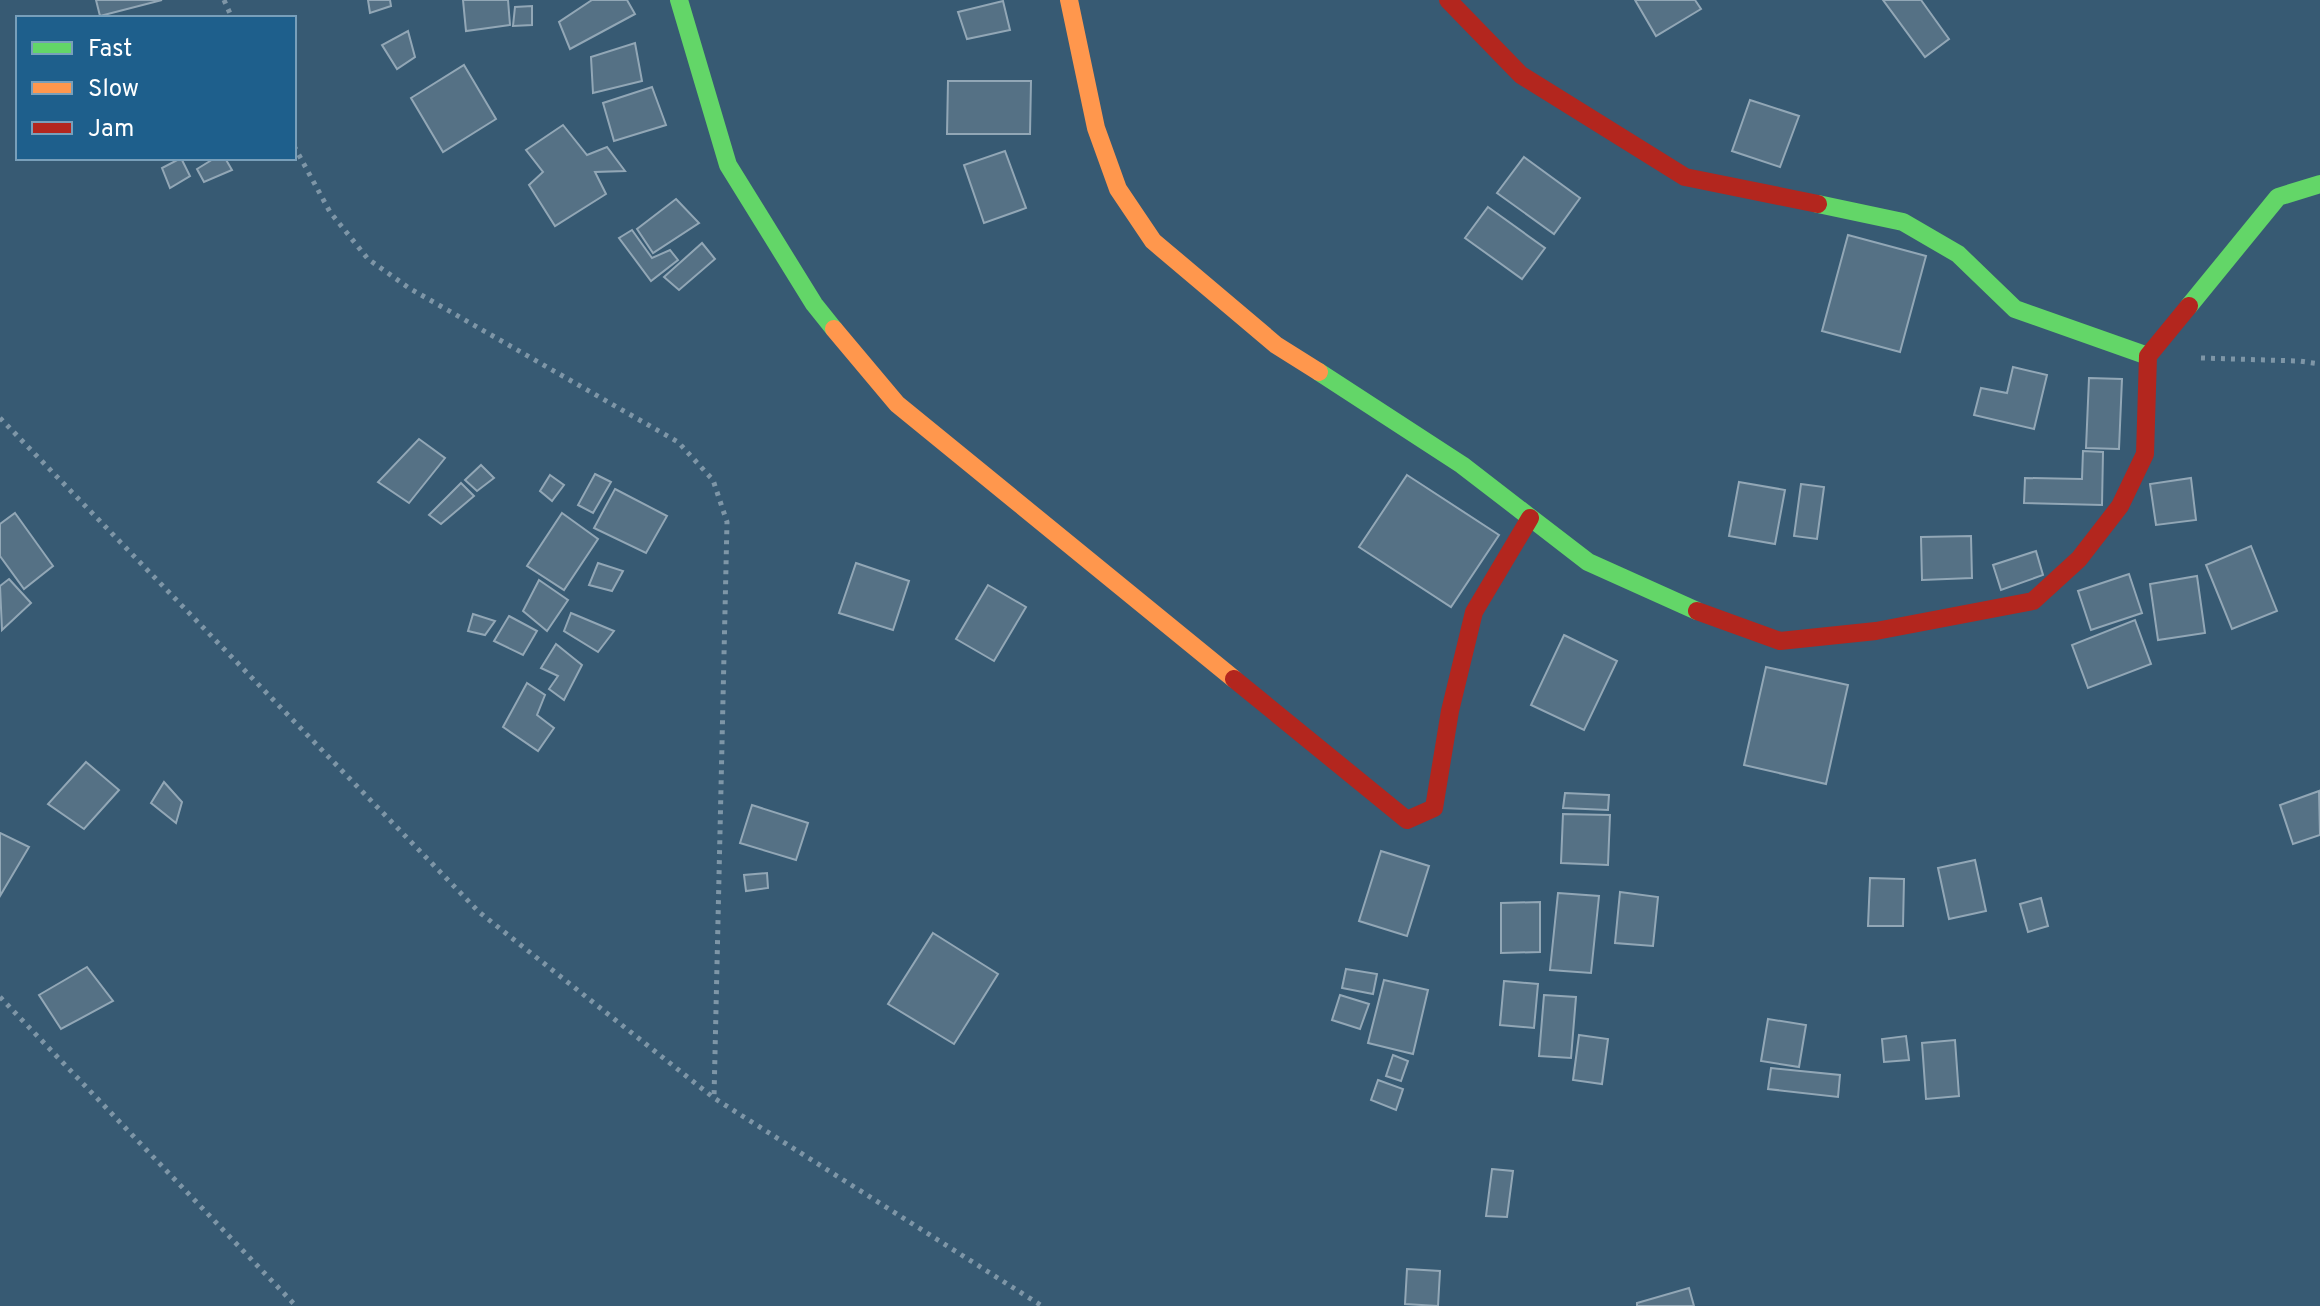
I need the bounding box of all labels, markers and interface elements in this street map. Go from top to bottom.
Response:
legend [16,16,296,160]
text: Fast [88,35,132,65]
text: Slow [88,75,139,105]
text: Jam [88,115,134,145]

